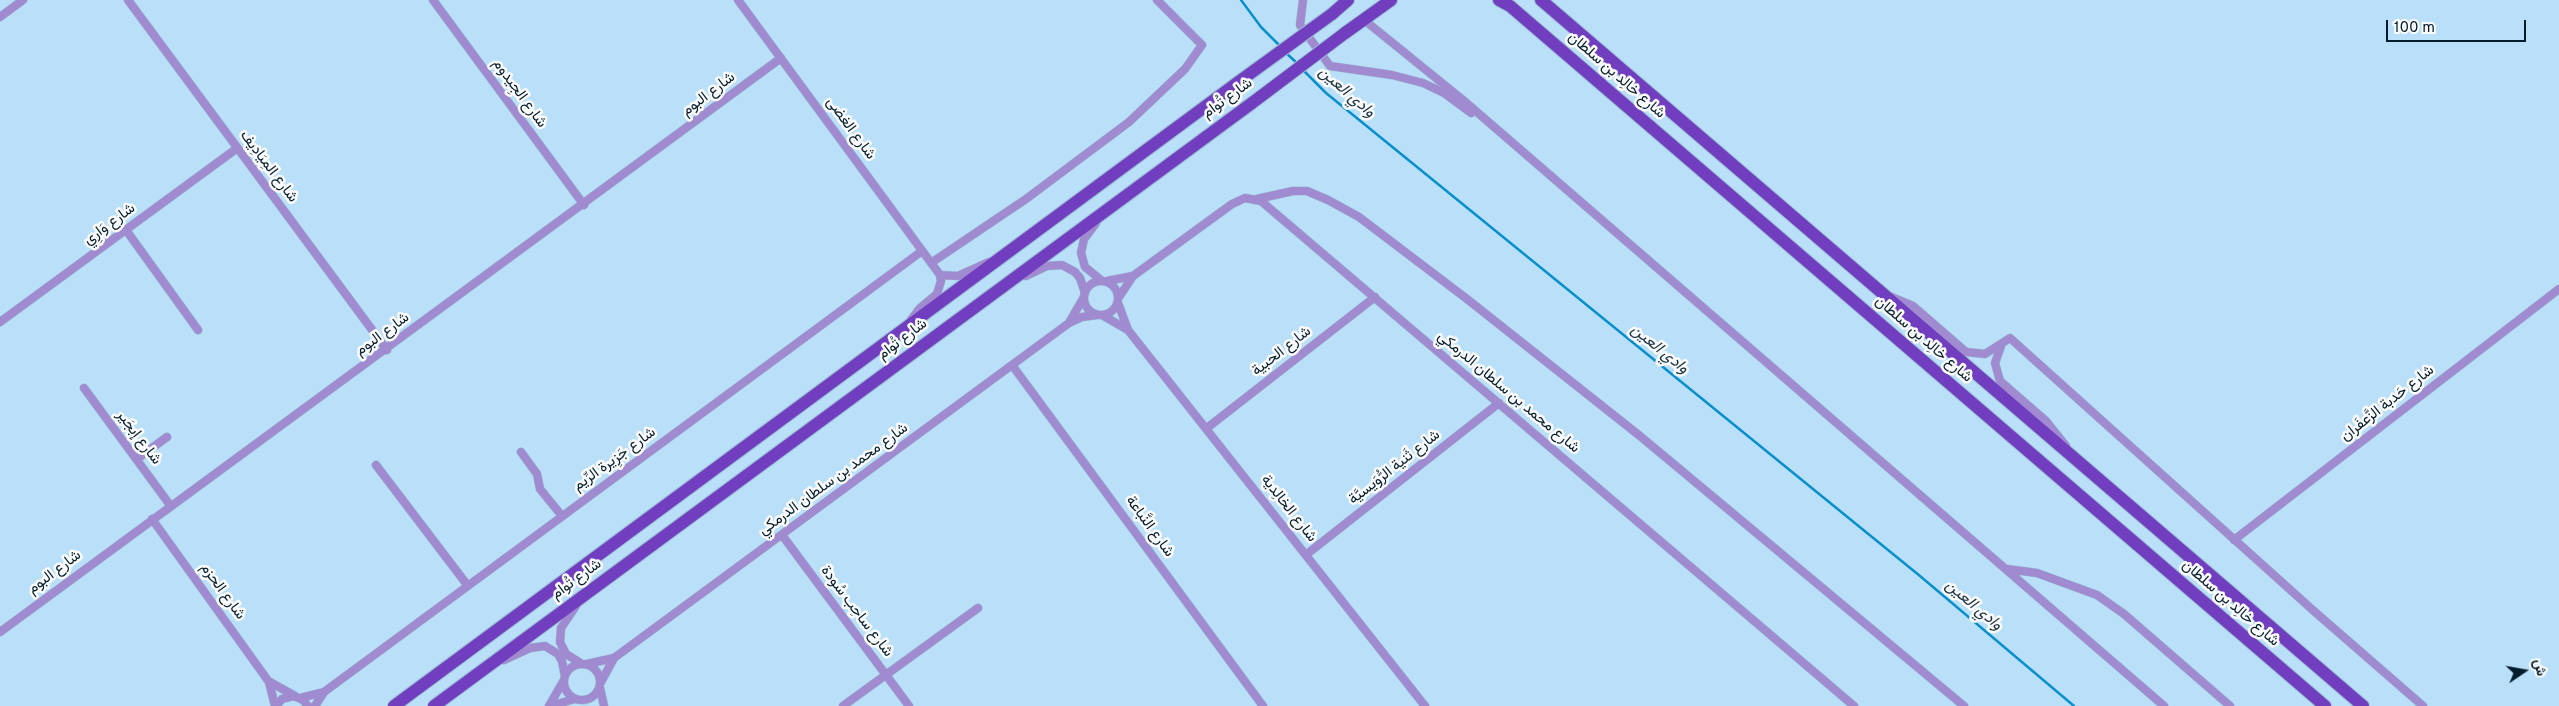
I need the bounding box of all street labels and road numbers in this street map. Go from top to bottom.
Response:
street label: شارع خالِد بن سلطان [1564,29,1668,123]
street label: شارع الجِيدوم [488,56,550,132]
street label: شارع البوم [679,69,739,121]
street label: شارع تُوام [1200,75,1256,123]
street label: شارع الغضى [821,94,879,164]
street label: شارع المِيَادِيف [235,128,301,206]
street label: شارع وَارِي [81,200,139,250]
street label: شارع خالِد بن سلطان [1871,293,1975,387]
street label: شارع البوم [353,309,413,361]
street label: شارع تُوام [875,316,931,364]
street label: شارع الحبية [1249,323,1315,381]
street label: شارع محمد بن سلطان الدرمكي [1433,328,1583,458]
street label: شارع حَدبة الزَّعفَران [2338,362,2438,446]
street label: شارع إبجَير [112,407,164,469]
street label: شارع محمد بن سلطان الدرمكي [756,420,912,540]
street label: شارع جَزِيرة الرِّيم [570,424,660,496]
street label: شارع ثَنية الرُّوَيسيَّة [1346,427,1444,509]
street label: شارع الخالِدية [1256,472,1320,546]
street label: شارع النَّباعة [1121,493,1177,561]
street label: شارع البوم [25,547,85,599]
street label: شارع تُوام [549,556,605,604]
street label: شارع خالِد بن سلطان [2178,557,2282,651]
street label: شارع الحزم [196,560,248,624]
street label: شارع ساحِب سُودة [816,563,896,661]

